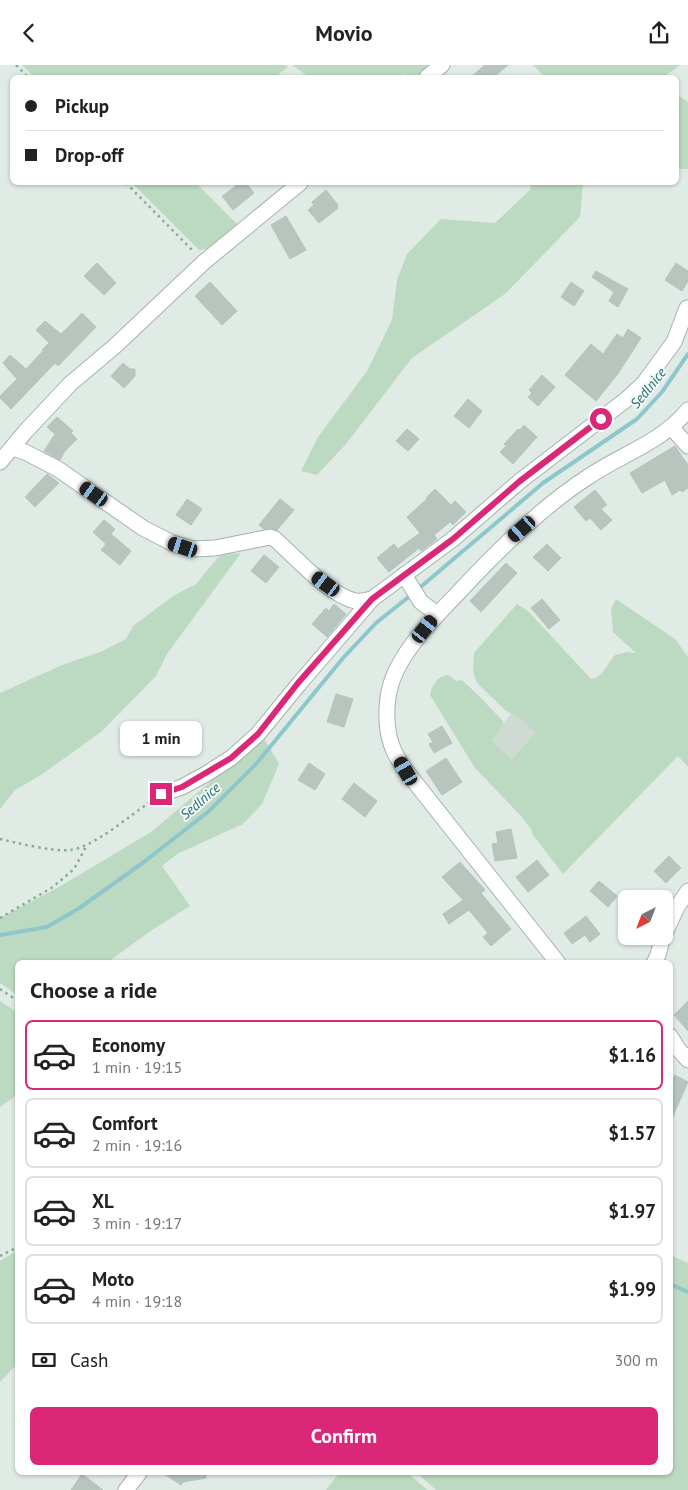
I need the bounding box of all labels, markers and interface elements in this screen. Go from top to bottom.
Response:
icon: back [15,19,43,47]
text: Movio [315,19,373,47]
icon: share [645,19,673,47]
text: Pickup [55,94,109,118]
text: Drop-off [55,143,123,167]
water label: Sedlnice [626,364,670,412]
route start [590,408,612,430]
car [77,479,110,509]
car [505,513,538,545]
car [166,535,199,559]
car [309,569,342,599]
car [409,613,440,645]
callout: 1 min [120,721,202,757]
text: 1 min [141,728,181,748]
car [392,754,419,788]
water label: Sedlnice [176,778,224,823]
route end [150,783,172,805]
north arrow [618,890,672,945]
map controls [618,890,673,945]
text: Choose a ride [30,976,157,1004]
icon: car [32,1033,77,1078]
text: Economy [92,1033,165,1057]
text: $1.16 [608,1043,656,1067]
text: 1 min · 19:15 [92,1057,182,1077]
icon: car [32,1111,77,1156]
text: Comfort [92,1111,158,1135]
text: $1.57 [608,1121,656,1145]
text: 2 min · 19:16 [92,1135,182,1155]
icon: car [32,1189,77,1234]
text: XL [92,1189,114,1213]
text: $1.97 [608,1199,656,1223]
text: 3 min · 19:17 [92,1213,182,1233]
icon: car [32,1267,77,1312]
text: Moto [92,1267,134,1291]
text: $1.99 [608,1277,656,1301]
text: 4 min · 19:18 [92,1291,182,1311]
icon: cash [30,1346,58,1374]
text: Cash [70,1348,108,1372]
text: 300 m [615,1350,658,1370]
button: Confirm [30,1407,658,1465]

